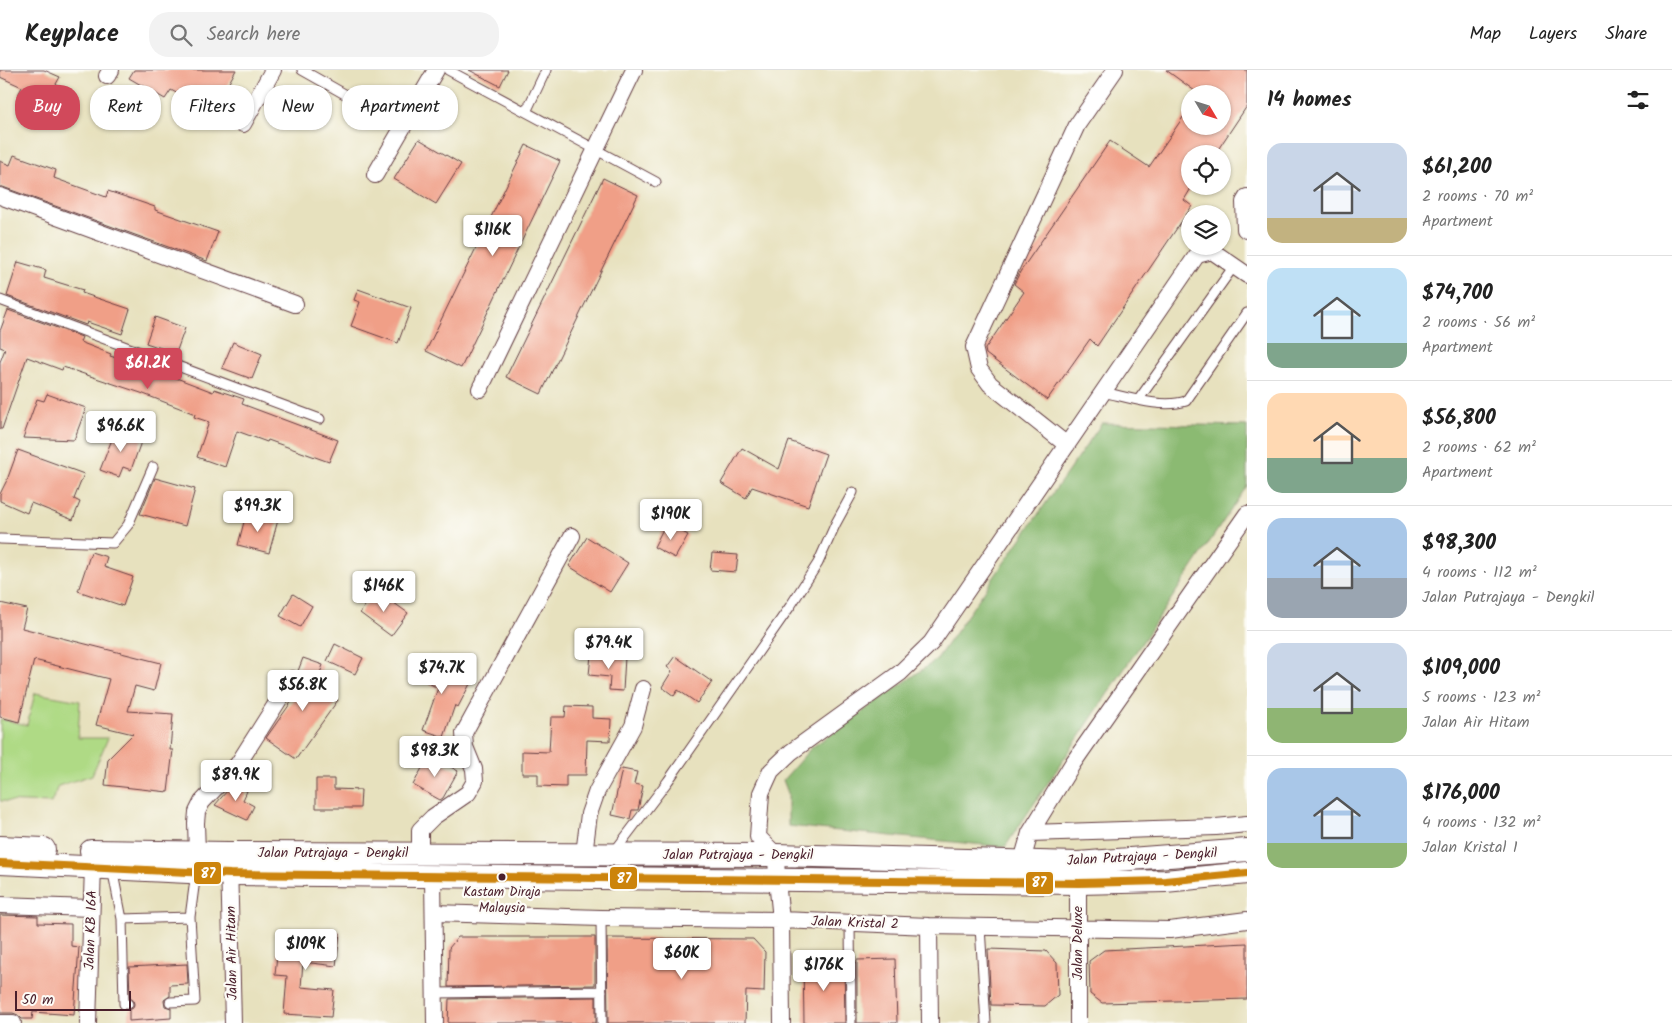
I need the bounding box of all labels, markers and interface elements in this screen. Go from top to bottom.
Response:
search box [149,12,499,57]
text: Keyplace [25,15,119,54]
text: Search here [207,20,300,50]
text: Map [1470,20,1501,49]
text: Layers [1529,20,1577,49]
text: Share [1605,20,1647,49]
icon: search [167,21,195,49]
text: 14 homes [1267,84,1352,117]
chip: Buy [15,85,80,130]
chip: Rent [90,85,161,130]
chip: Filters [171,85,254,130]
chip: New [264,85,332,130]
chip: Apartment [342,85,458,130]
north arrow [1181,85,1231,135]
map controls [1181,85,1231,255]
icon: filters [1624,86,1652,114]
button: locate [1181,145,1231,195]
text: $61,200 [1422,151,1491,184]
icon: home [1307,163,1367,223]
text: 2 rooms · 70 m² [1422,184,1533,209]
button: layers [1181,205,1231,255]
text: Apartment [1422,209,1493,234]
pin: $116K [458,214,528,257]
text: $116K [474,218,512,243]
text: $74,700 [1422,277,1493,310]
icon: home [1307,288,1367,348]
text: 2 rooms · 56 m² [1422,310,1535,335]
text: Apartment [1422,335,1493,360]
pin: $61.2K [107,348,189,390]
text: $61.2K [125,351,171,376]
text: $56,800 [1422,402,1496,435]
pin: $96.6K [80,410,162,453]
icon: home [1307,413,1367,473]
text: $96.6K [97,414,145,439]
text: 2 rooms · 62 m² [1422,435,1536,460]
text: Apartment [1422,460,1493,485]
pin: $99.3K [217,490,299,533]
text: $99.3K [234,494,282,519]
pin: $190K [636,498,706,541]
text: $190K [651,502,691,527]
text: $98,300 [1422,527,1496,560]
icon: home [1307,538,1367,598]
text: 4 rooms · 112 m² [1422,560,1537,585]
pin: $146K [349,570,419,613]
text: $146K [363,574,405,599]
text: Jalan Putrajaya - Dengkil [1422,585,1594,610]
pin: $79.4K [568,628,650,670]
text: $79.4K [585,631,633,656]
pin: $74.7K [401,652,483,695]
text: $109,000 [1422,652,1500,685]
text: $74.7K [419,656,465,681]
icon: home [1307,663,1367,723]
pin: $56.8K [262,670,344,712]
text: $56.8K [278,673,328,698]
text: 5 rooms · 123 m² [1422,685,1541,710]
text: Jalan Air Hitam [1422,710,1530,735]
pin: $98.3K [394,736,476,778]
text: $98.3K [410,739,460,764]
pin: $89.9K [195,760,277,802]
text: $89.9K [212,763,260,788]
text: $176,000 [1422,777,1500,810]
icon: home [1307,788,1367,848]
text: 4 rooms · 132 m² [1422,810,1541,835]
text: Jalan Kristal 1 [1422,835,1518,860]
street label: Jalan Putrajaya - Dengkil [258,842,409,864]
street label: Jalan Putrajaya - Dengkil [1066,842,1218,872]
street label: Jalan Putrajaya - Dengkil [663,844,814,866]
line badge: 87 [193,861,222,885]
text: 87 [201,863,216,885]
line badge: 87 [609,866,638,890]
text: 87 [617,868,632,890]
line badge: 87 [1025,871,1054,895]
marker: Kastam Diraja Malaysia [497,872,507,882]
text: 87 [1032,872,1047,894]
place label: Kastam Diraja Malaysia [463,882,541,919]
street label: Jalan KB 16A [79,890,103,970]
street label: Jalan Deluxe [1067,905,1089,980]
street label: Jalan Air Hitam [220,906,244,1000]
street label: Jalan Kristal 2 [811,910,899,936]
pin: $109K [271,928,341,971]
text: $109K [286,932,326,957]
pin: $60K [652,938,712,980]
text: $60K [664,941,700,966]
pin: $176K [789,950,859,992]
text: $176K [804,953,844,978]
scale bar [15,988,131,1011]
text: 50 m [22,989,53,1011]

